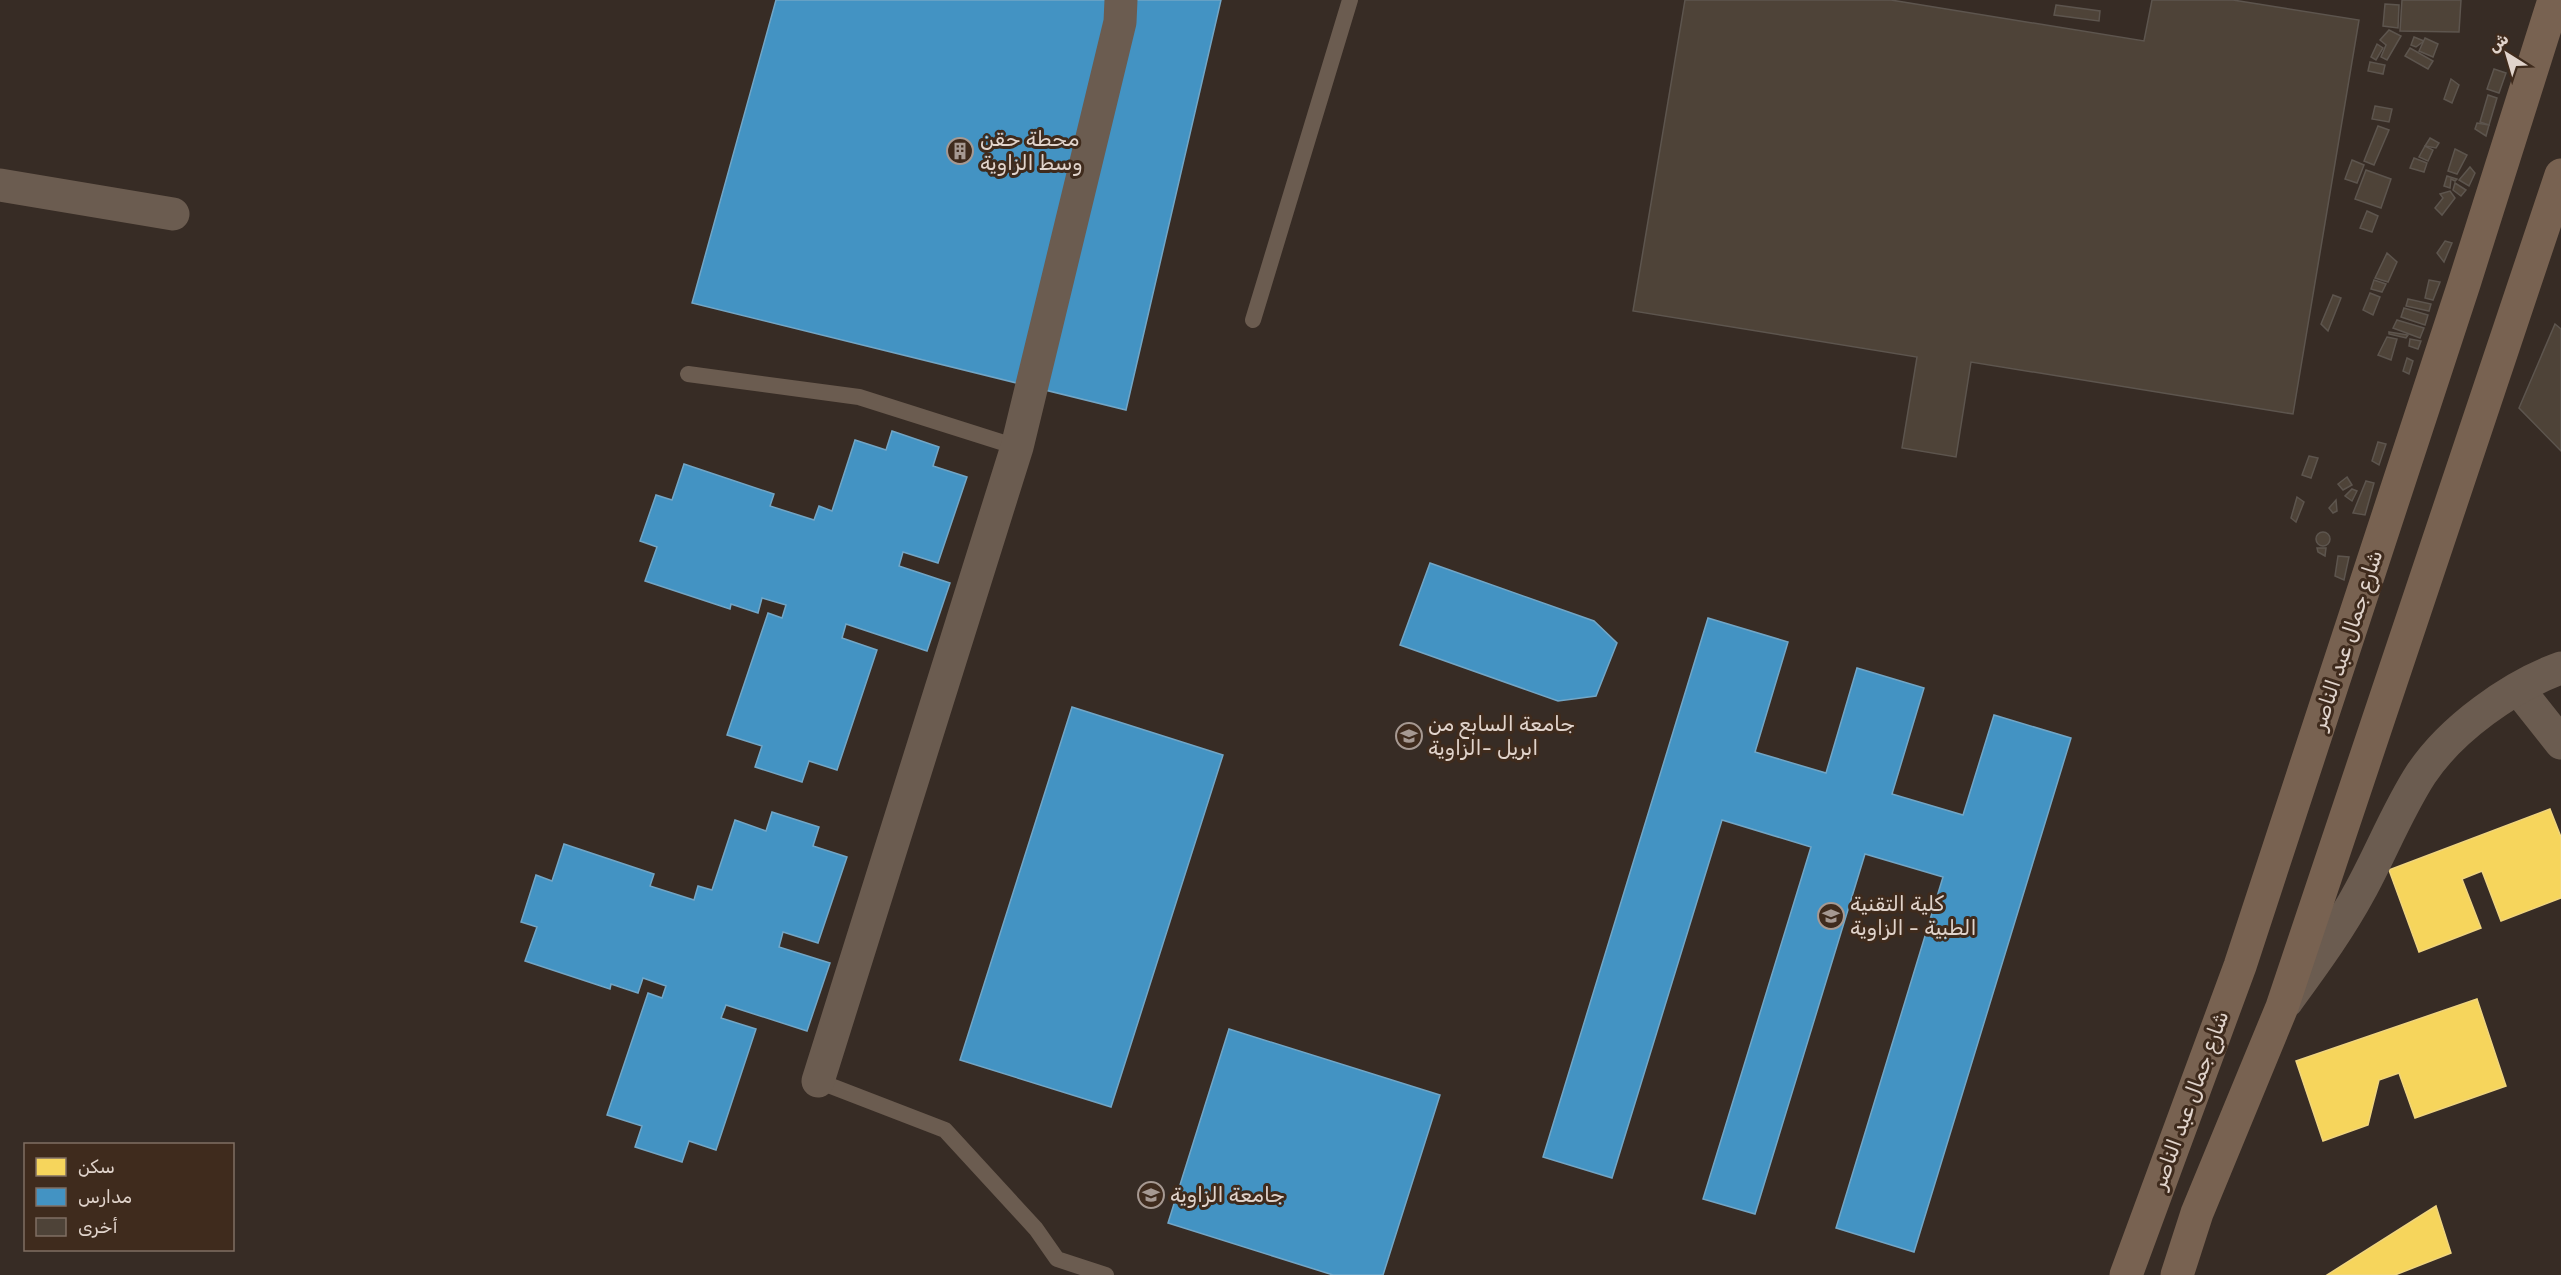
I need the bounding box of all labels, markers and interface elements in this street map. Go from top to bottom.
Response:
north arrow [2477,24,2537,84]
text: ش [2484,29,2512,56]
place label: محطة حقن وسط الزاوية [980,126,1083,176]
building icon: محطة حقن وسط الزاوية [945,136,975,166]
street label: شارع جمال عبد الناصر [2305,547,2389,735]
place label: جامعة السابع من ابريل -الزاوية [1428,711,1575,761]
school or university icon: جامعة السابع من ابريل -الزاوية [1394,721,1424,751]
place label: كلية التقنية الطبية - الزاوية [1850,891,1977,941]
school or university icon: كلية التقنية الطبية - الزاوية [1816,901,1846,931]
street label: شارع جمال عبد الناصر [2145,1007,2235,1195]
legend [24,1143,234,1251]
text: سكن [78,1156,115,1178]
school or university icon: جامعة الزاوية [1136,1180,1166,1210]
place label: جامعة الزاوية [1170,1182,1285,1208]
text: مدارس [78,1186,132,1208]
text: أخرى [78,1216,118,1238]

